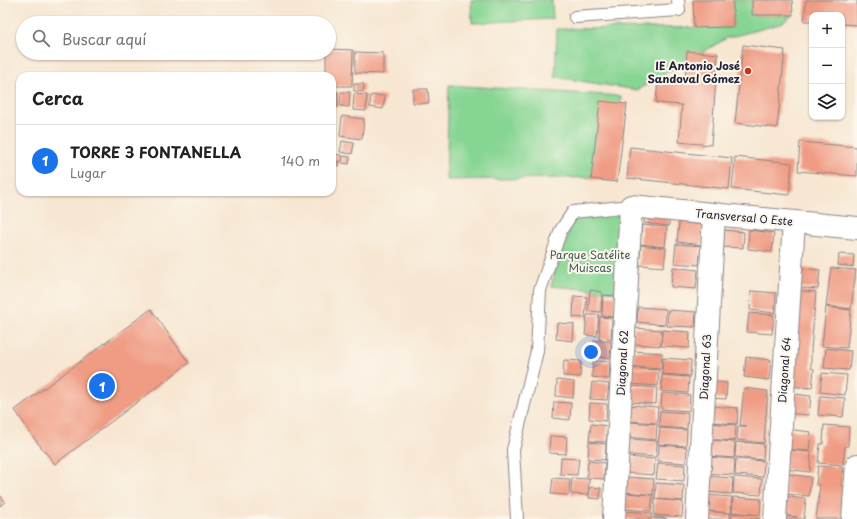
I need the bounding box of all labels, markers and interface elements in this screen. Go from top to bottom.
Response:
map controls [809,12,845,120]
button: + [809,12,845,48]
search box [16,16,336,60]
icon: search [30,27,52,49]
text: Buscar aquí [62,27,146,50]
button: − [809,48,845,84]
place label: IE Antonio José Sandoval Gómez [647,57,740,87]
marker: IE Antonio José Sandoval Gómez [743,66,753,76]
button: layers [809,84,845,120]
text: Cerca [32,85,83,111]
text: TORRE 3 FONTANELLA [70,140,241,163]
text: 1 [42,151,48,170]
text: 140 m [281,151,320,170]
text: Lugar [70,163,106,182]
street label: Transversal 0 Este [694,204,794,230]
park label: Parque Satélite Muiscas [550,246,630,276]
street label: Diagonal 62 [612,330,632,396]
street label: Diagonal 63 [695,333,715,401]
street label: Diagonal 64 [773,336,795,404]
your location [581,342,601,362]
pin: 1 [89,371,115,401]

